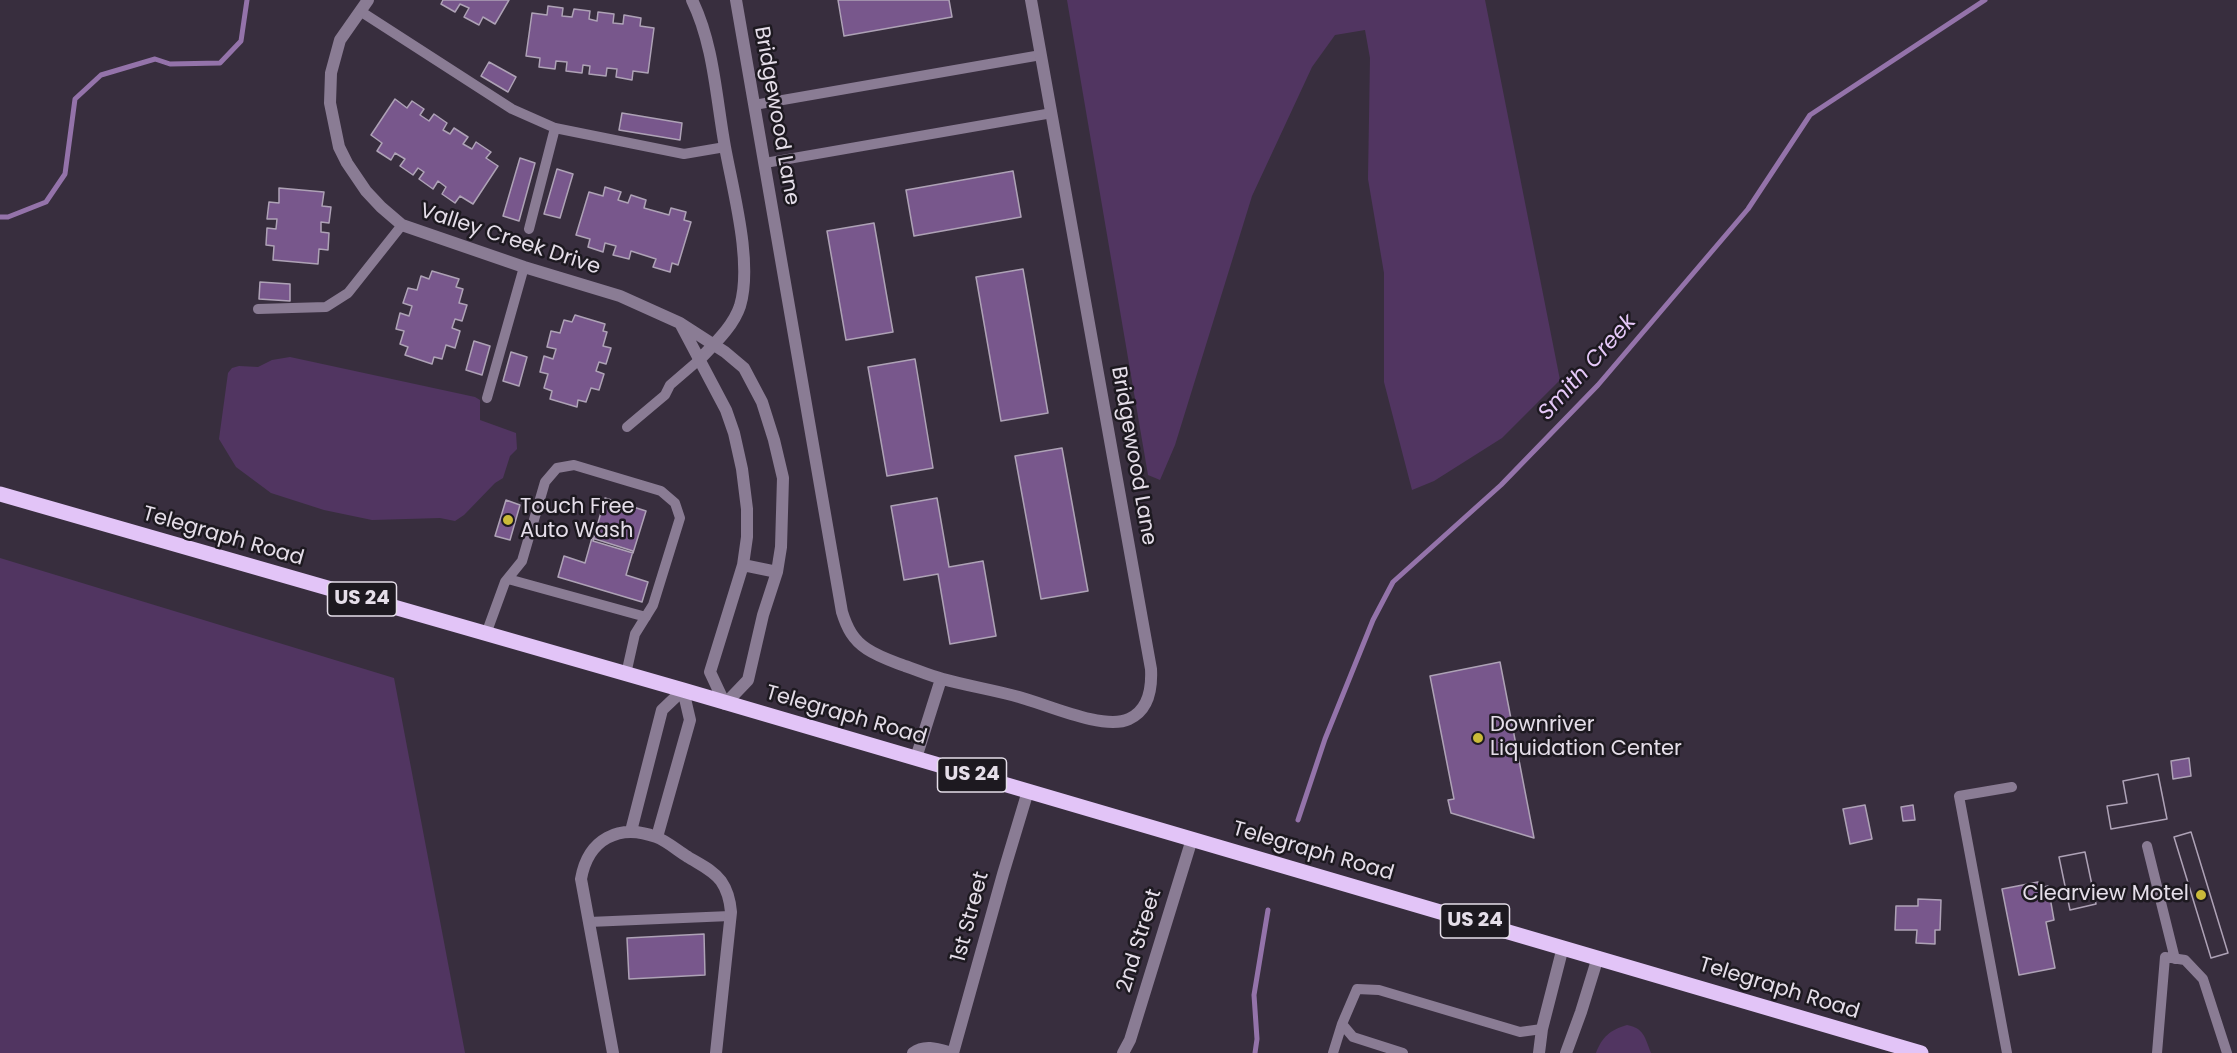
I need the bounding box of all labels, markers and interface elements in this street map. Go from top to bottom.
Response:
street label: Bridgewood Lane [748,25,804,207]
street label: Valley Creek Drive [417,199,603,281]
water label: Smith Creek [1534,310,1642,426]
street label: Bridgewood Lane [1105,365,1161,547]
place label: Touch Free Auto Wash [520,495,634,545]
street label: Telegraph Road [139,502,307,572]
marker: Touch Free Auto Wash [501,513,515,527]
road number: US 24 [328,582,397,616]
street label: Telegraph Road [762,681,930,751]
place label: Downriver Liquidation Center [1490,713,1682,763]
marker: Downriver Liquidation Center [1471,731,1485,745]
road number: US 24 [938,758,1006,792]
street label: Telegraph Road [1229,817,1397,887]
street label: 1st Street [947,869,995,965]
place label: Clearview Motel [2022,882,2189,908]
street label: 2nd Street [1112,886,1168,996]
marker: Clearview Motel [2194,888,2208,902]
road number: US 24 [1440,904,1510,938]
street label: Telegraph Road [1696,953,1862,1025]

